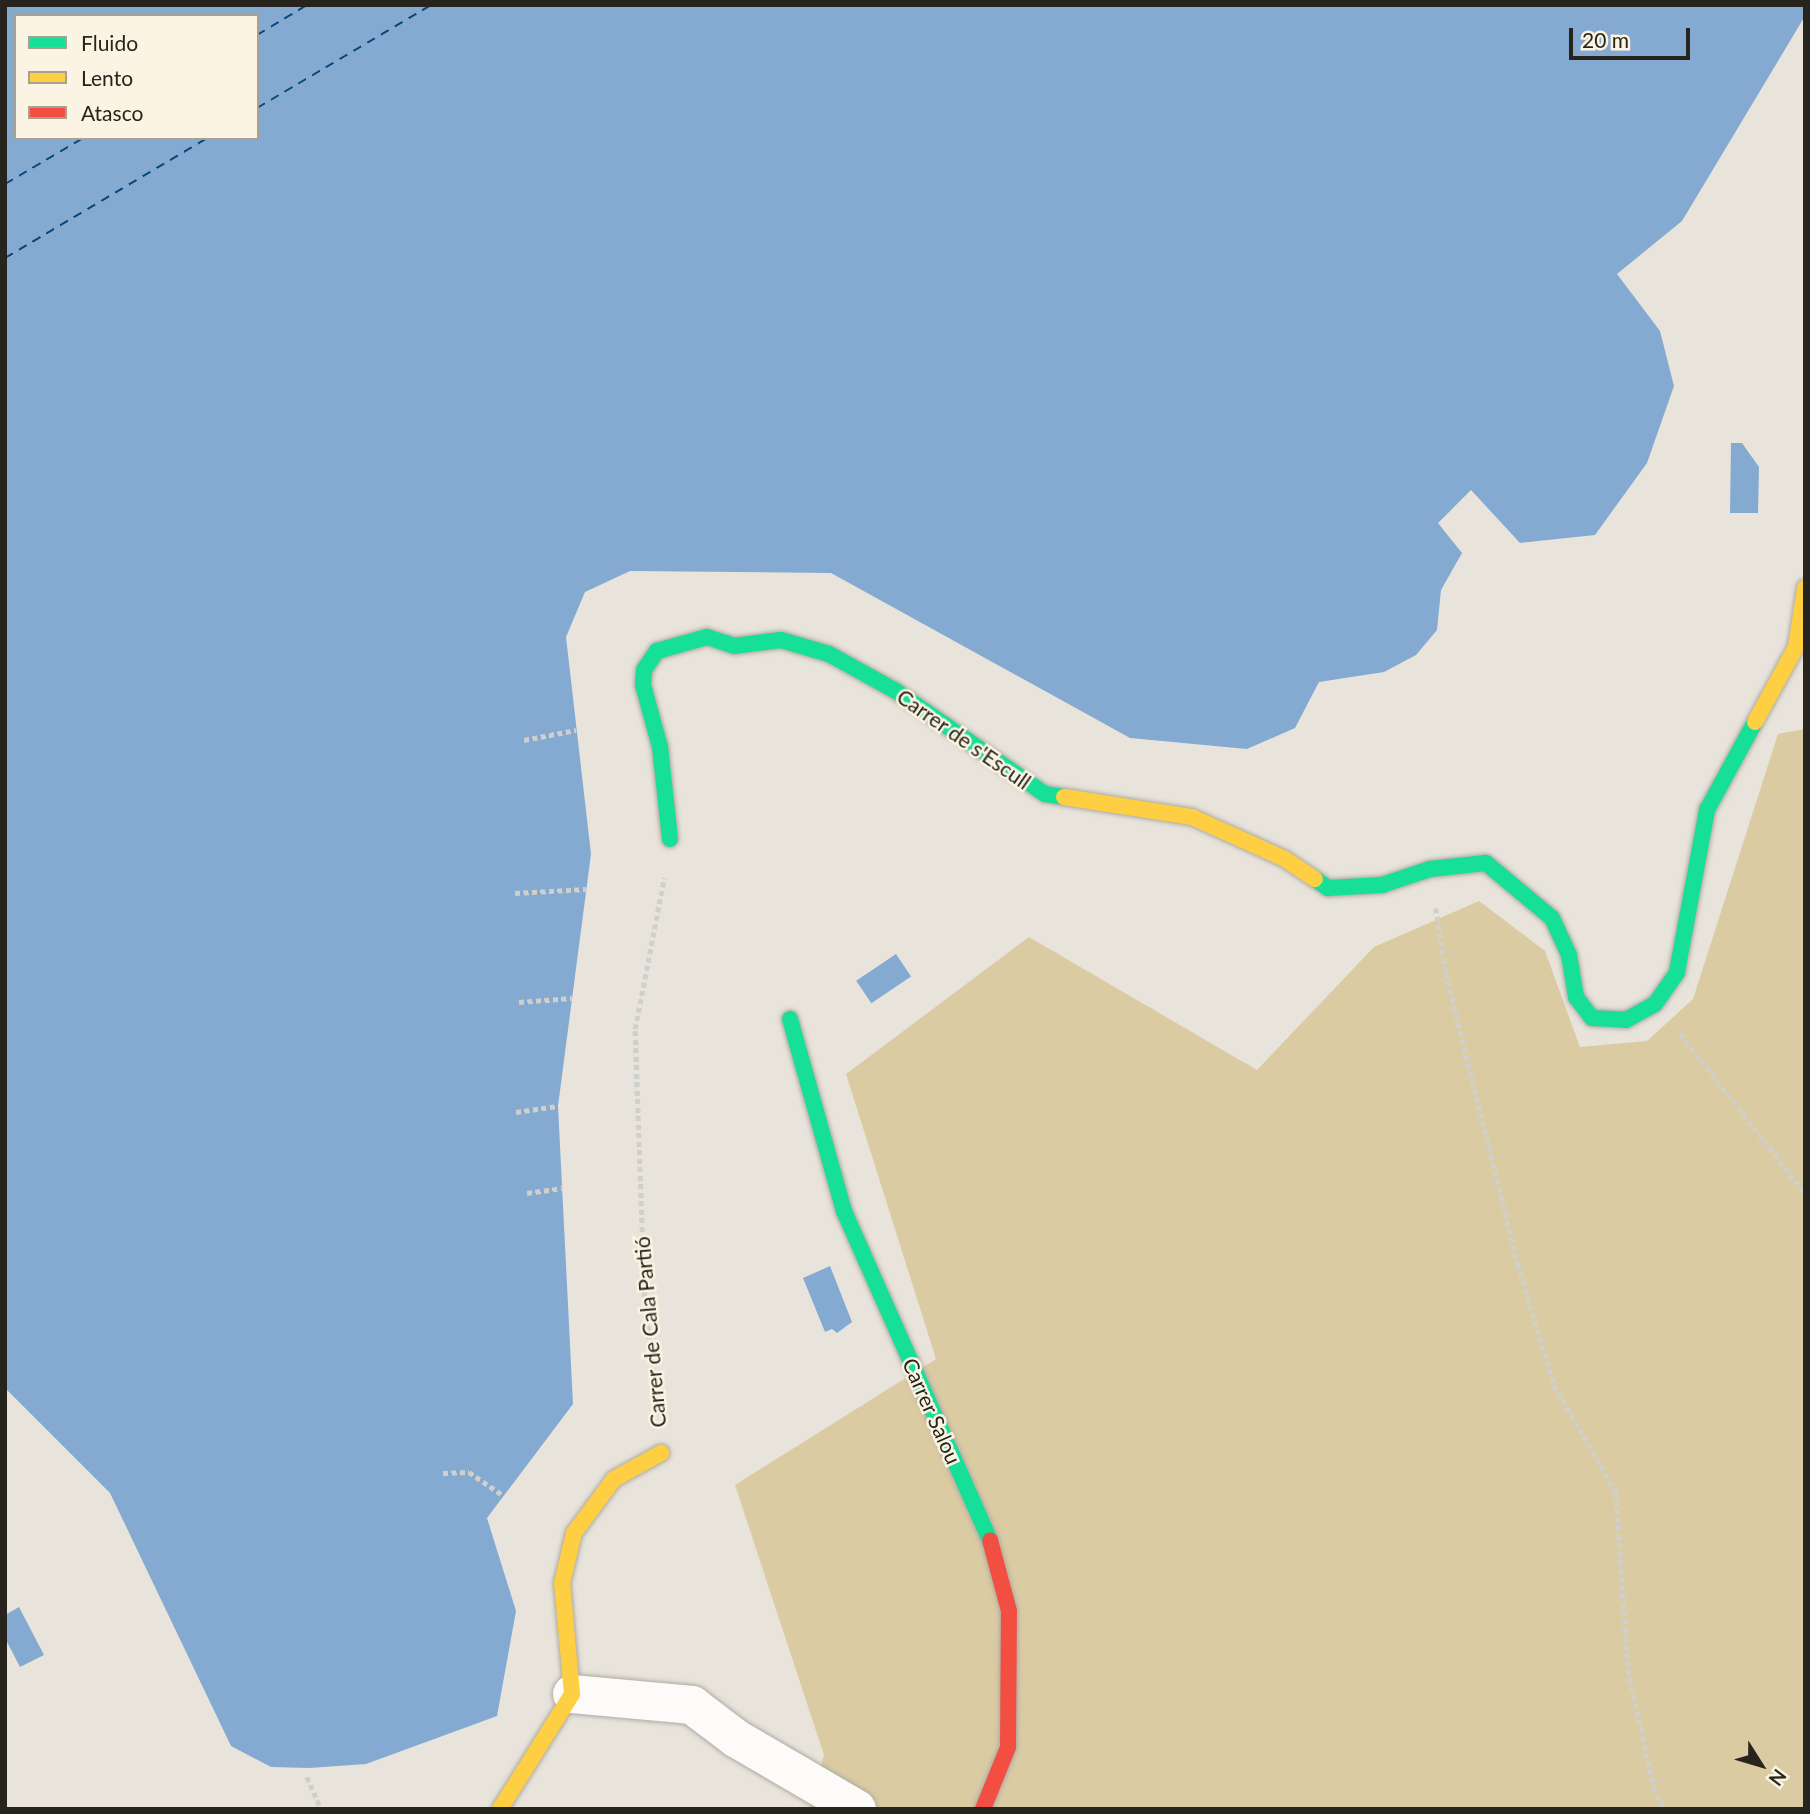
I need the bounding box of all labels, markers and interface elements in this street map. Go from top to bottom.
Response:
legend [14,14,259,140]
scale bar [1572,14,1693,58]
text: 20 m [1582,27,1629,52]
text: Fluido [81,30,138,55]
text: Lento [81,65,133,90]
text: Atasco [81,100,143,125]
street label: Carrer de s'Escull [892,683,1036,795]
street label: Carrer de Cala Partió [629,1235,671,1429]
street label: Carrer Salou [897,1354,967,1468]
north arrow [1726,1730,1796,1800]
text: N [1765,1765,1792,1791]

